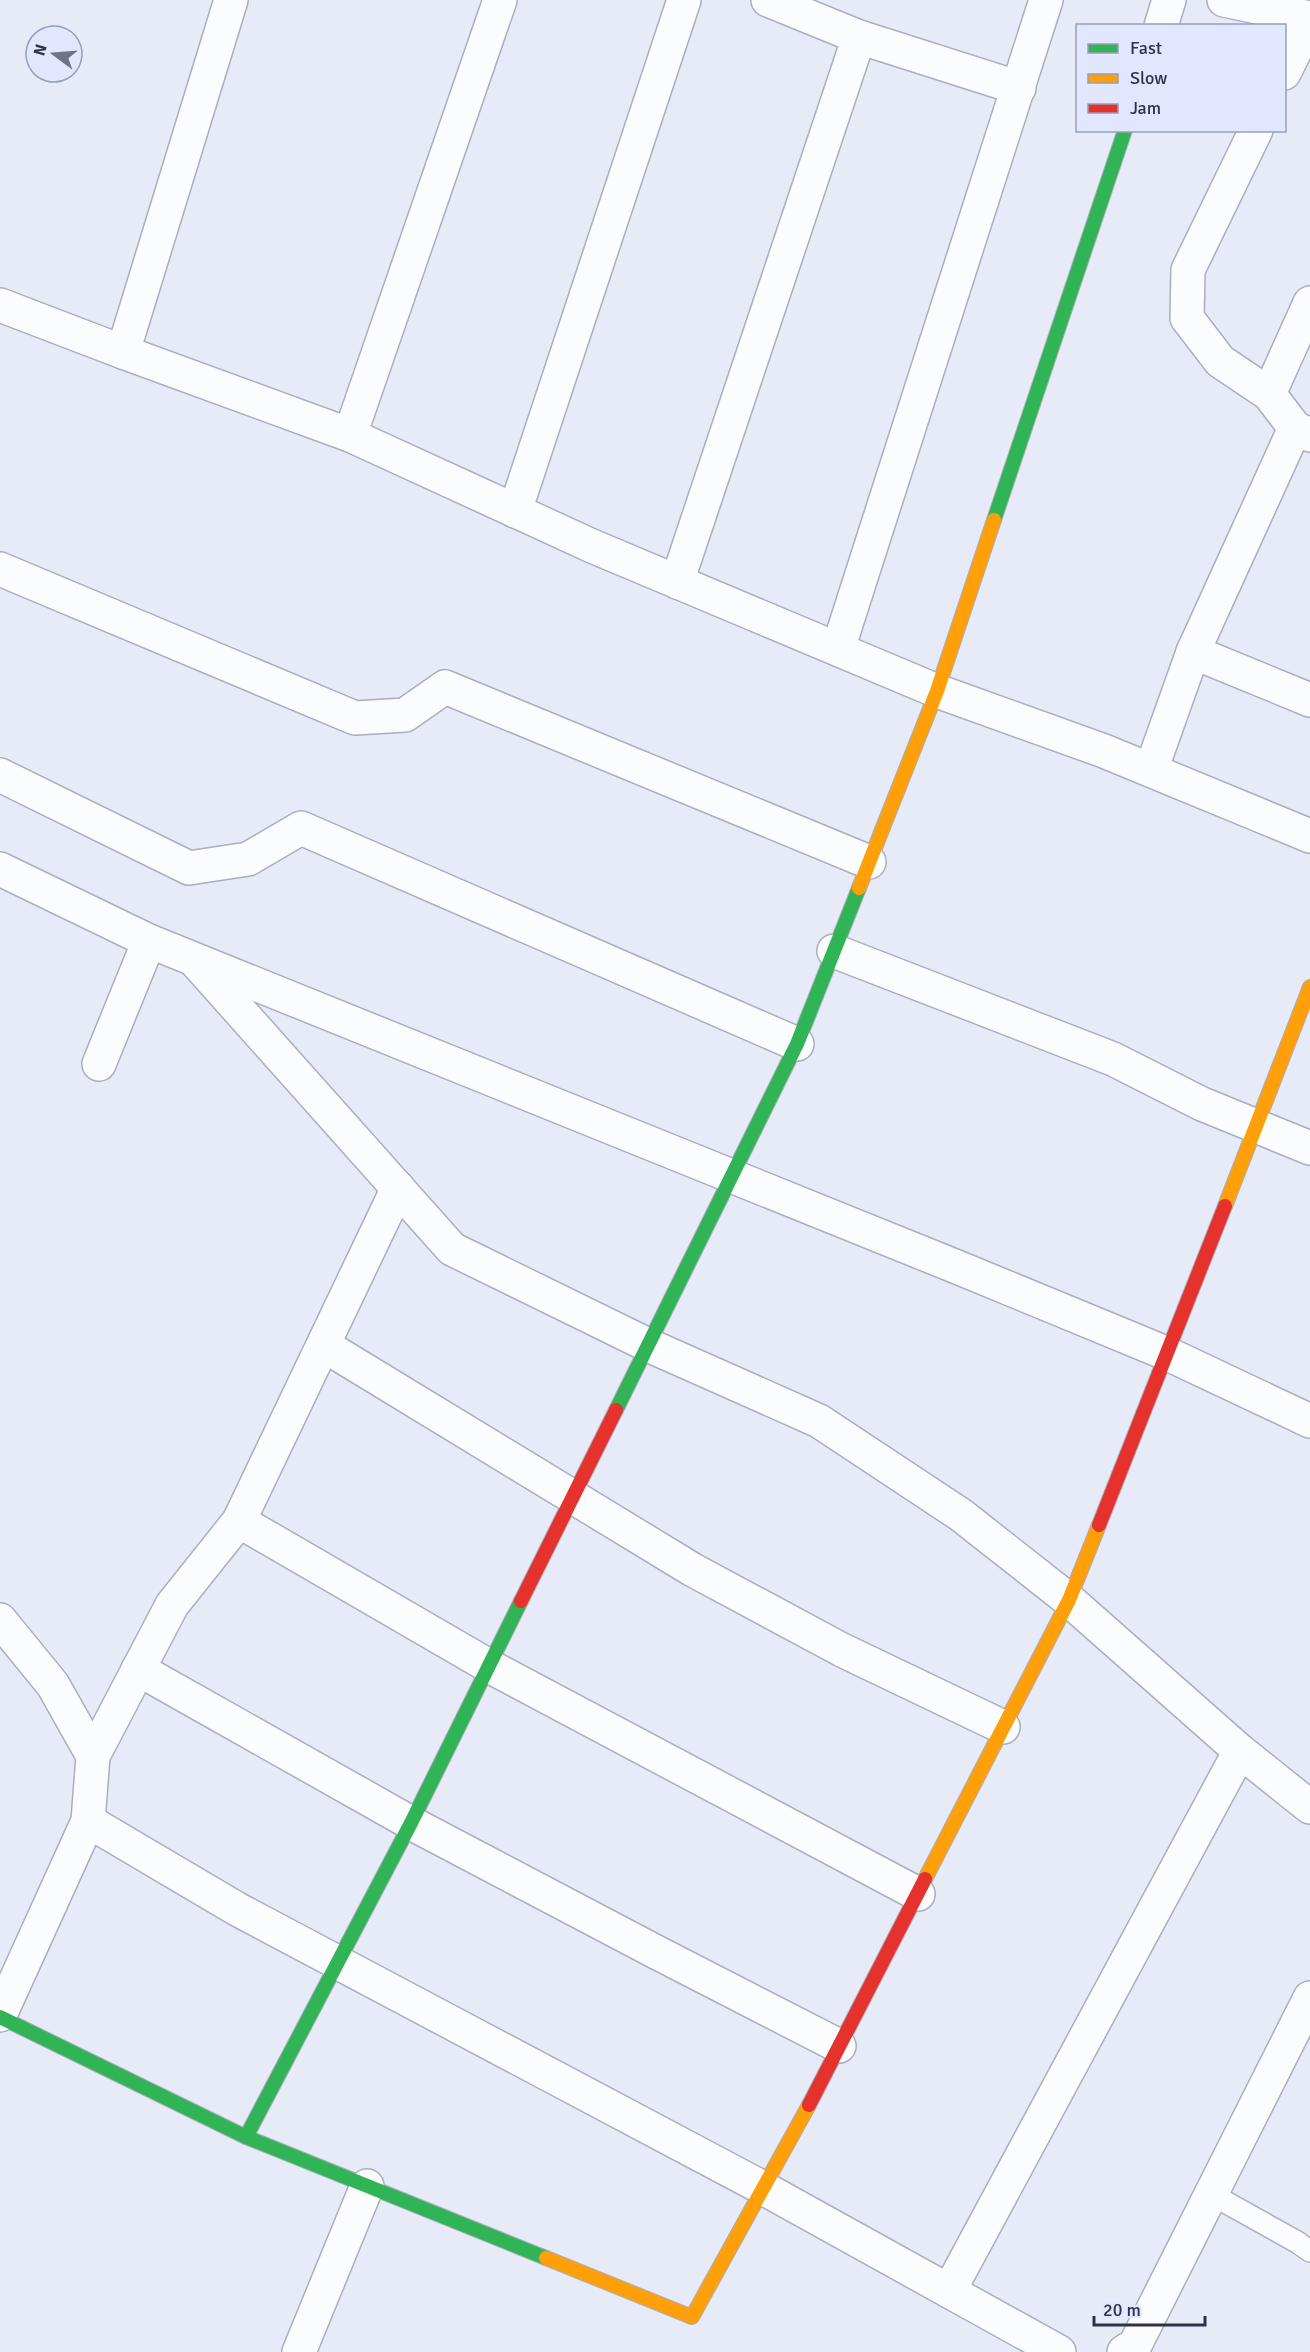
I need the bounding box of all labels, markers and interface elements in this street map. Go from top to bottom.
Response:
north arrow [24,24,84,84]
legend [1076,24,1286,132]
text: Fast [1130,37,1162,59]
text: N [29,42,52,58]
text: Slow [1130,67,1167,89]
text: Jam [1130,97,1161,119]
scale bar [1094,2289,1205,2327]
text: 20 m [1103,2299,1141,2321]

